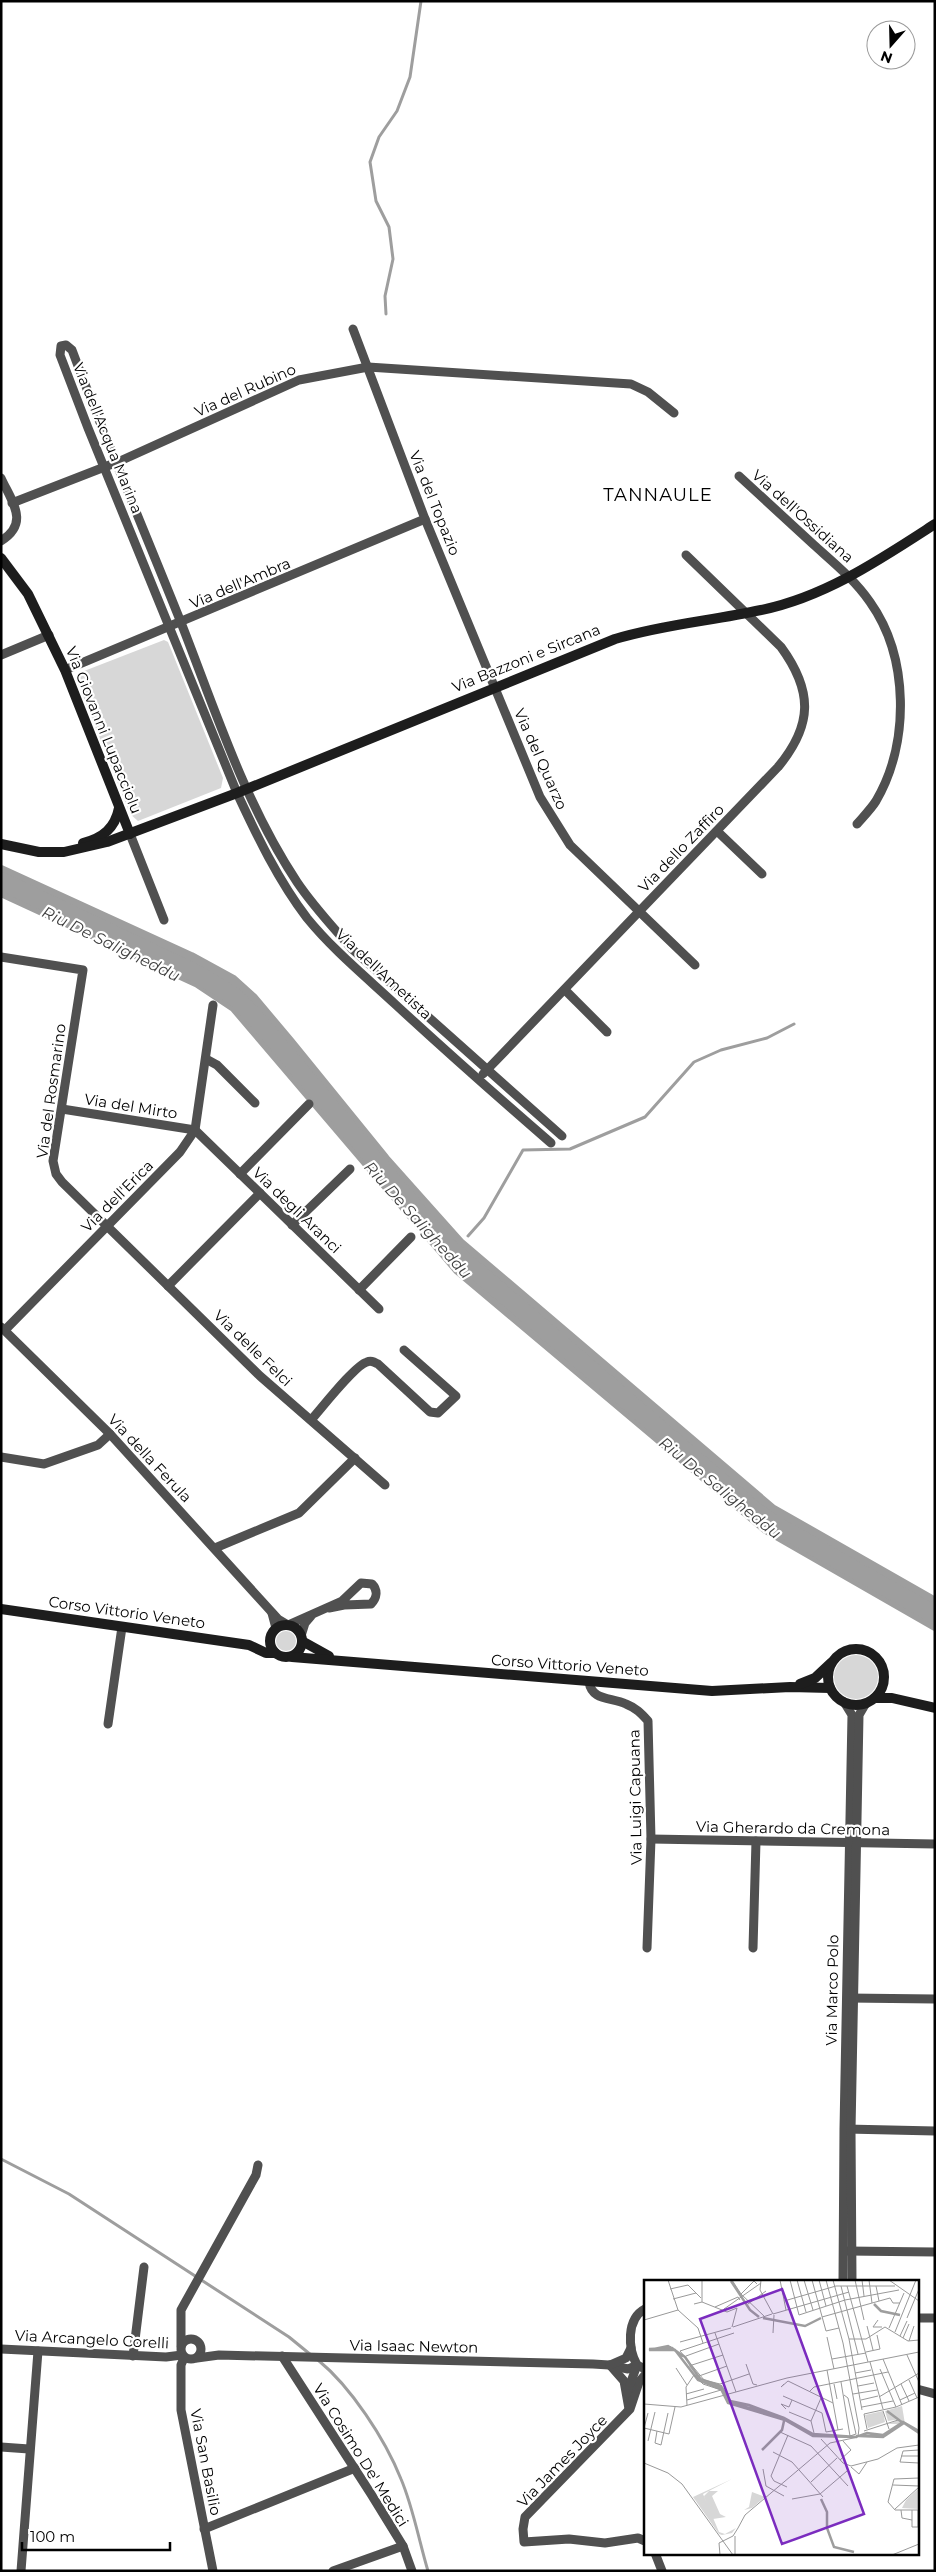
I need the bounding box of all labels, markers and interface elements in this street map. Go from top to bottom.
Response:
north arrow [866,20,916,70]
text: N [878,47,895,68]
street label: Via del Rubino [191,359,299,421]
street label: Via dell'Acqua Marina [69,360,147,516]
street label: Via del Topazio [405,448,465,558]
street label: Via dell'Ossidiana [748,465,858,567]
district label: TANNAULE [603,484,713,506]
street label: Via dell'Ambra [187,553,293,613]
street label: Via Bazzoni e Sircana [449,620,603,696]
street label: Via Giovanni Lupacciolu [62,644,146,816]
street label: Via del Quarzo [510,705,572,813]
street label: Via dello Zaffiro [634,800,728,896]
water label: Riu De Saligheddu [39,902,183,986]
street label: Via dell'Ametista [332,925,436,1023]
street label: Via del Rosmarino [32,1022,70,1160]
street label: Via del Mirto [83,1089,179,1123]
street label: Via dell'Erica [77,1156,157,1236]
water label: Riu De Saligheddu [360,1158,476,1283]
street label: Via degli Aranci [249,1163,345,1257]
street label: Via delle Felci [210,1306,296,1390]
street label: Via della Ferula [104,1410,196,1506]
water label: Riu De Saligheddu [655,1433,785,1543]
street label: Corso Vittorio Veneto [47,1592,207,1632]
street label: Corso Vittorio Veneto [491,1650,649,1680]
street label: Via Luigi Capuana [624,1729,646,1865]
street label: Via Gherardo da Cremona [696,1817,890,1839]
street label: Via Marco Polo [822,1934,842,2046]
inset map [644,2280,918,2554]
street label: Via Arcangelo Corelli [14,2325,170,2353]
street label: Via Isaac Newton [350,2335,478,2357]
street label: Via Cosimo De' Medici [309,2380,413,2530]
street label: Via San Basilio [186,2407,226,2517]
street label: Via James Joyce [513,2411,611,2511]
scale bar [22,2520,170,2552]
text: 100 m [30,2527,75,2546]

